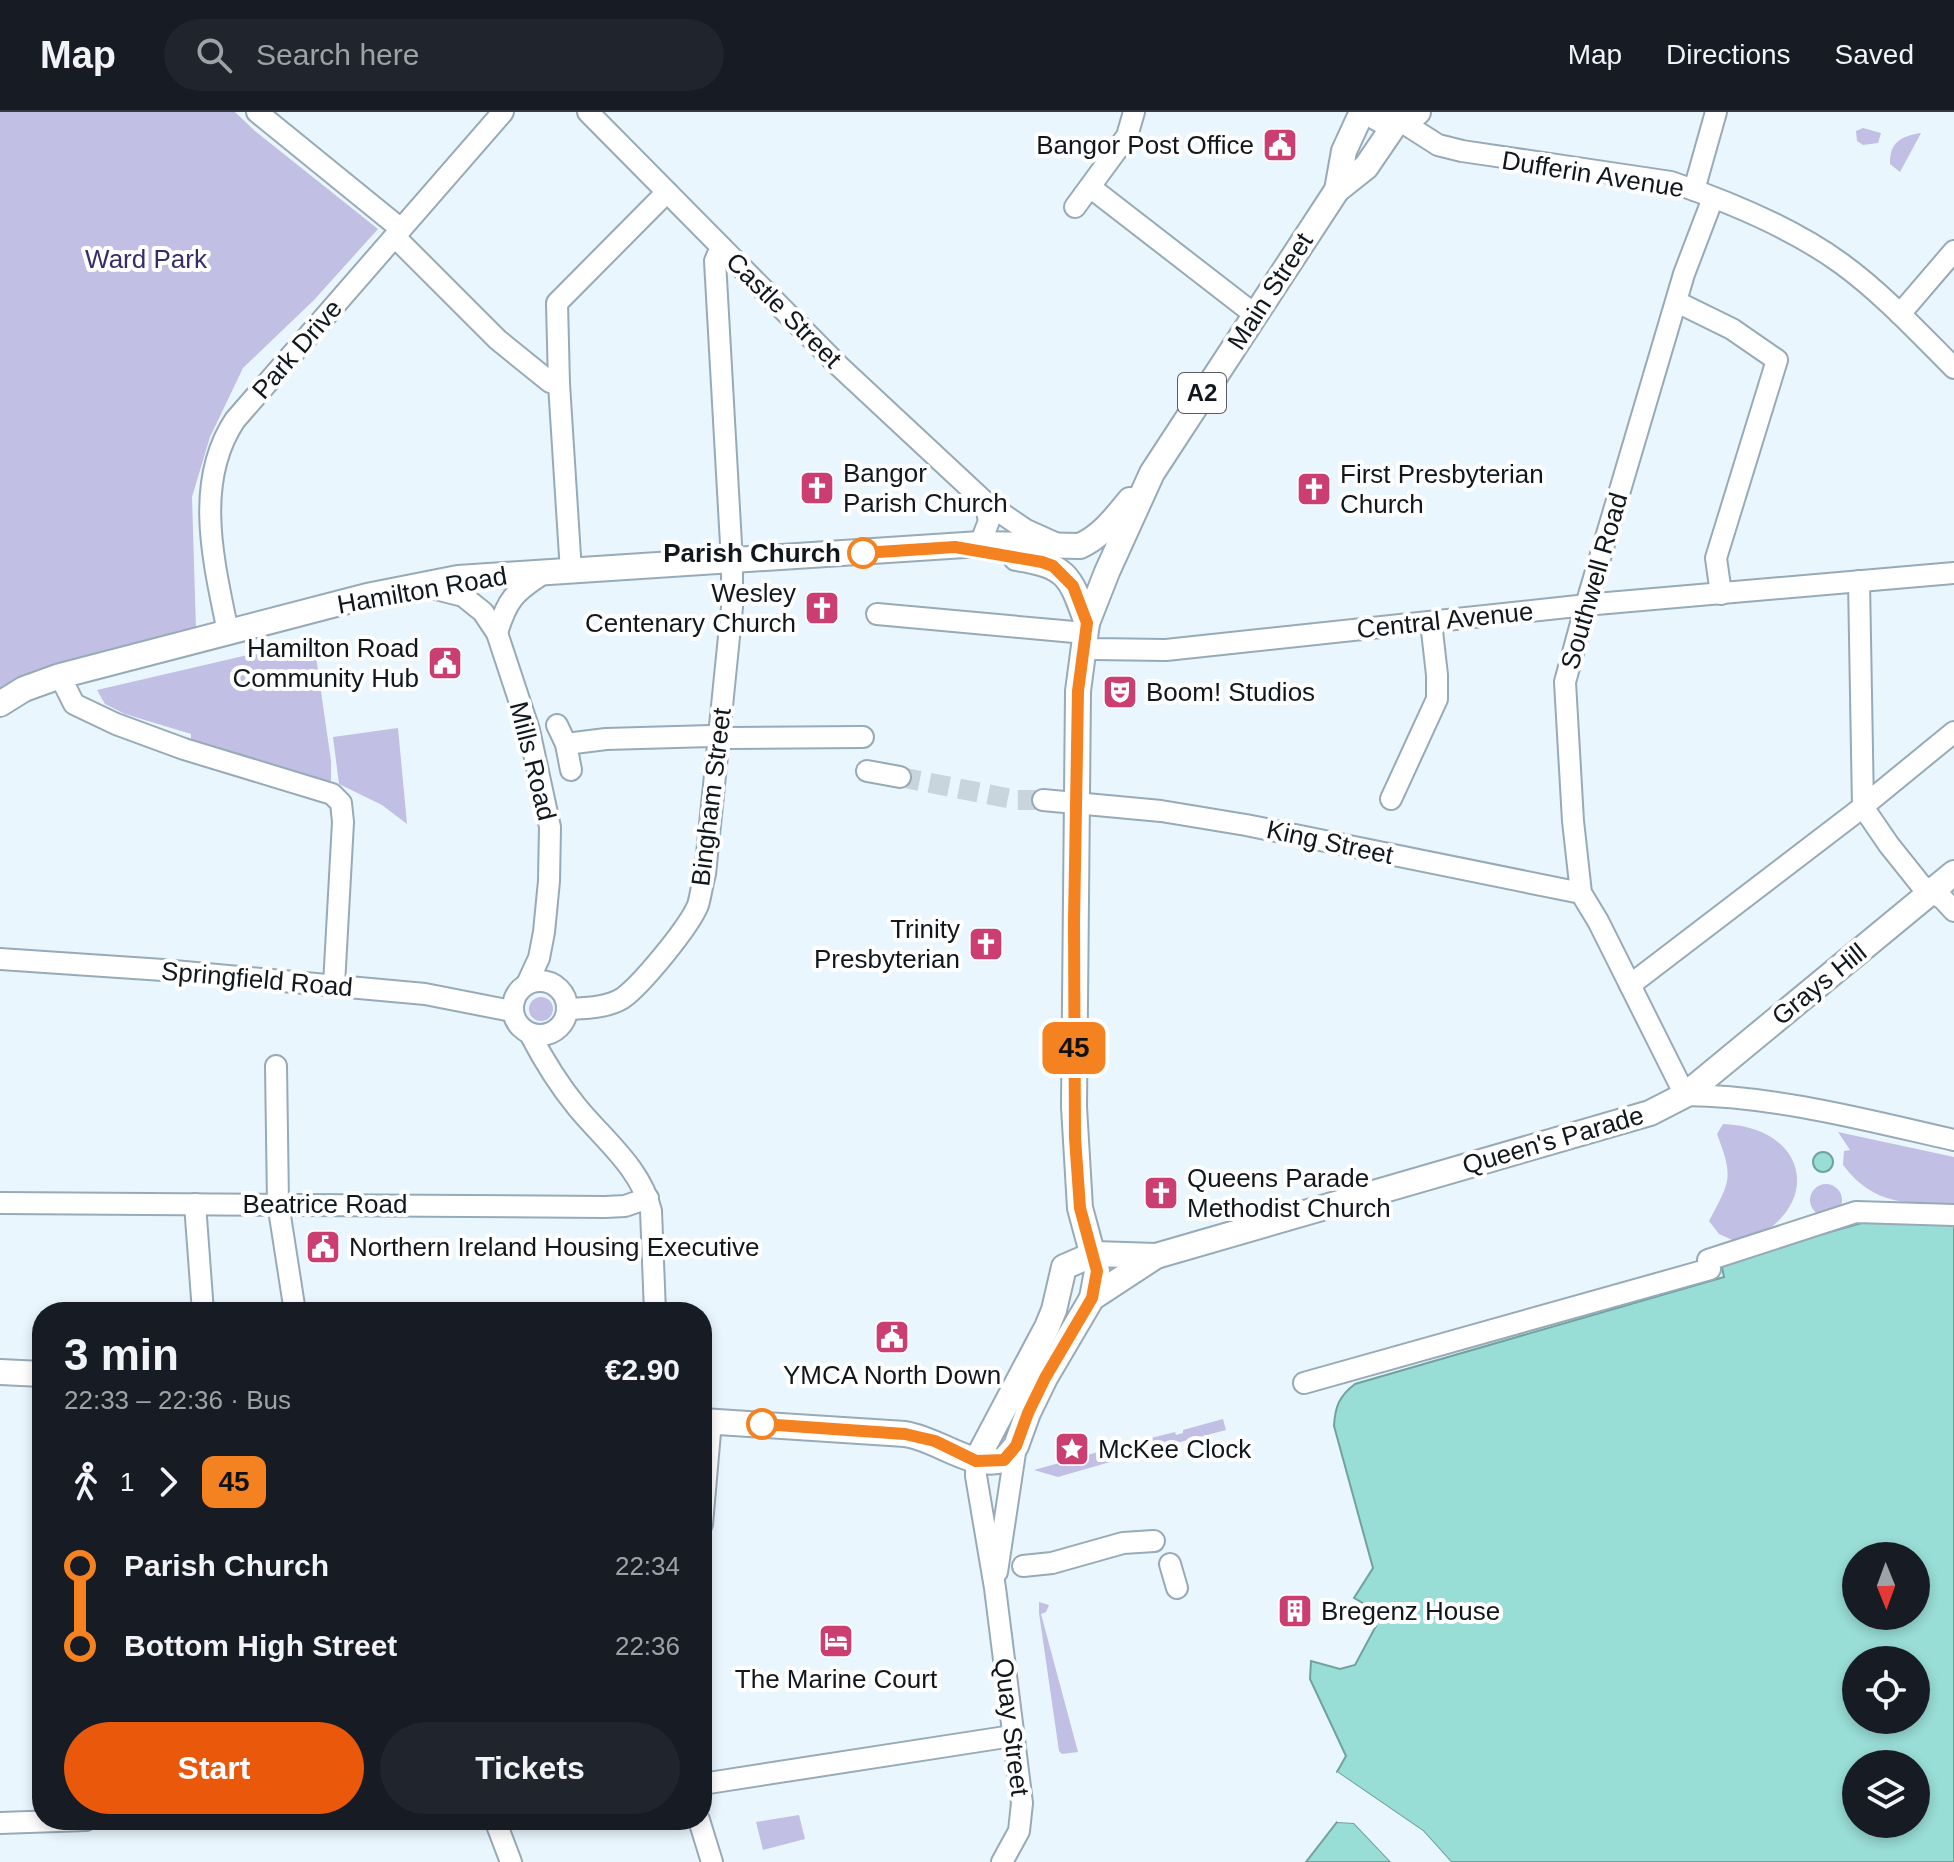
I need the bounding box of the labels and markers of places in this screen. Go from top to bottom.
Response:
public building icon: Bangor Post Office [1261,126,1299,164]
place label: Bangor Post Office [1036,130,1254,160]
place label: Bangor Parish Church [843,458,1008,518]
place label: First Presbyterian Church [1340,459,1544,519]
church icon: Bangor Parish Church [798,469,836,507]
church icon: First Presbyterian Church [1295,470,1333,508]
place label: Parish Church [663,538,841,568]
marker: Parish Church [848,538,878,568]
place label: Wesley Centenary Church [585,578,796,638]
church icon: Wesley Centenary Church [803,589,841,627]
place label: Hamilton Road Community Hub [233,633,419,693]
public building icon: Hamilton Road Community Hub [426,644,464,682]
theatre icon: Boom! Studios [1101,673,1139,711]
place label: Boom! Studios [1146,677,1315,707]
place label: Trinity Presbyterian [814,914,960,974]
church icon: Trinity Presbyterian [967,925,1005,963]
place label: Queens Parade Methodist Church [1187,1163,1391,1223]
church icon: Queens Parade Methodist Church [1142,1174,1180,1212]
public building icon: Northern Ireland Housing Executive [304,1228,342,1266]
place label: Northern Ireland Housing Executive [349,1232,759,1262]
public building icon: YMCA North Down [873,1318,911,1356]
place label: YMCA North Down [783,1360,1001,1390]
unlabelled marker [747,1409,777,1439]
place icon: McKee Clock [1053,1430,1091,1468]
place label: McKee Clock [1098,1434,1252,1464]
building icon: Bregenz House [1276,1592,1314,1630]
place label: Bregenz House [1321,1596,1500,1626]
hotel icon: The Marine Court [817,1622,855,1660]
place label: The Marine Court [735,1664,938,1694]

